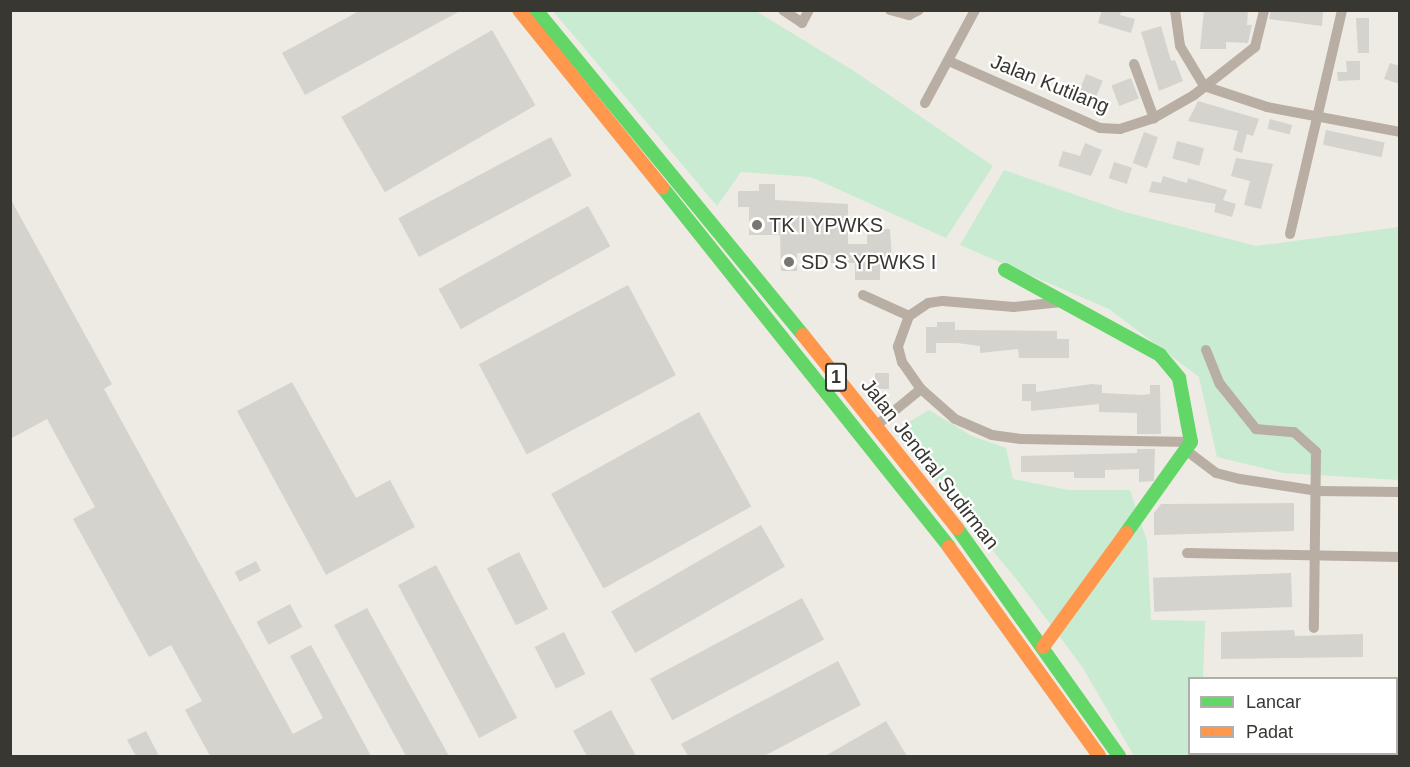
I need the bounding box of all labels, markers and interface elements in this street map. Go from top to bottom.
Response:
street label: Jalan Kutilang [987,49,1113,119]
place label: TK I YPWKS [769,213,883,237]
marker: TK I YPWKS [750,218,764,232]
place label: SD S YPWKS I [801,250,937,274]
marker: SD S YPWKS I [782,255,796,269]
road number: 1 [824,362,848,392]
street label: Jalan Jendral Sudirman [856,374,1004,554]
legend [1188,677,1398,755]
text: Lancar [1246,692,1301,712]
text: Padat [1246,722,1293,742]

